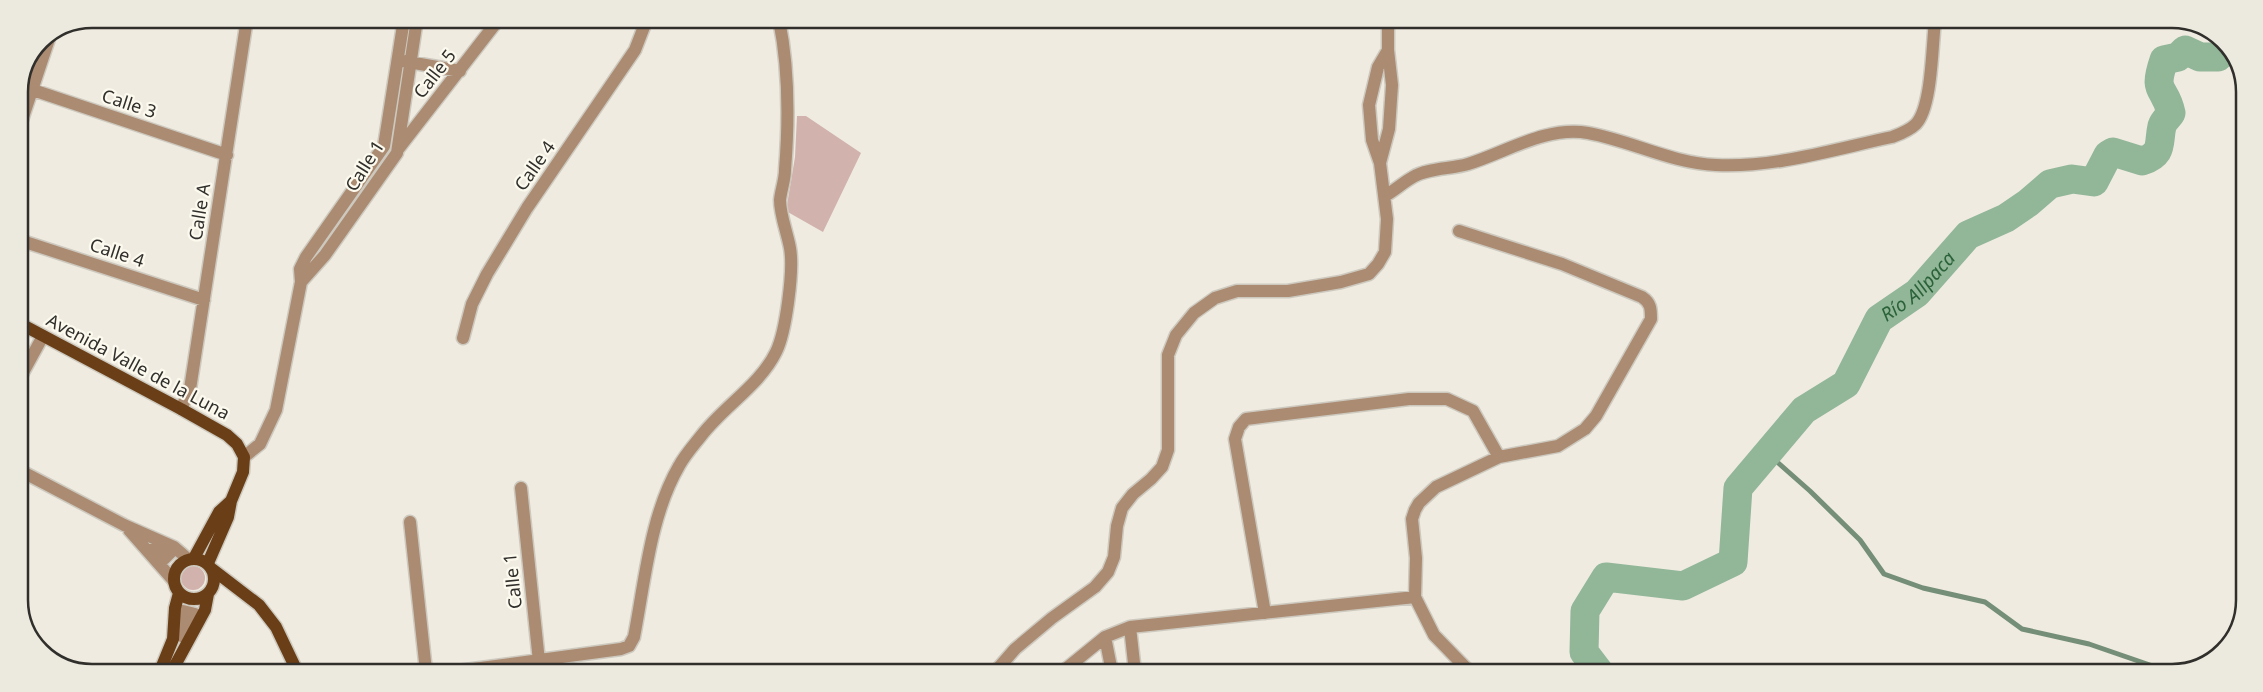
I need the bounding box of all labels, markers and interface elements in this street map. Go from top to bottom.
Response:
street label: Calle 5 [408,44,461,103]
street label: Calle 3 [99,83,160,123]
street label: Calle 1 [339,135,389,196]
street label: Calle 4 [508,136,560,195]
street label: Calle A [183,181,215,242]
street label: Calle 4 [87,232,148,272]
water label: Río Allpaca [1875,246,1961,327]
street label: Avenida Valle de la Luna [43,308,234,425]
street label: Calle 1 [497,552,527,610]

